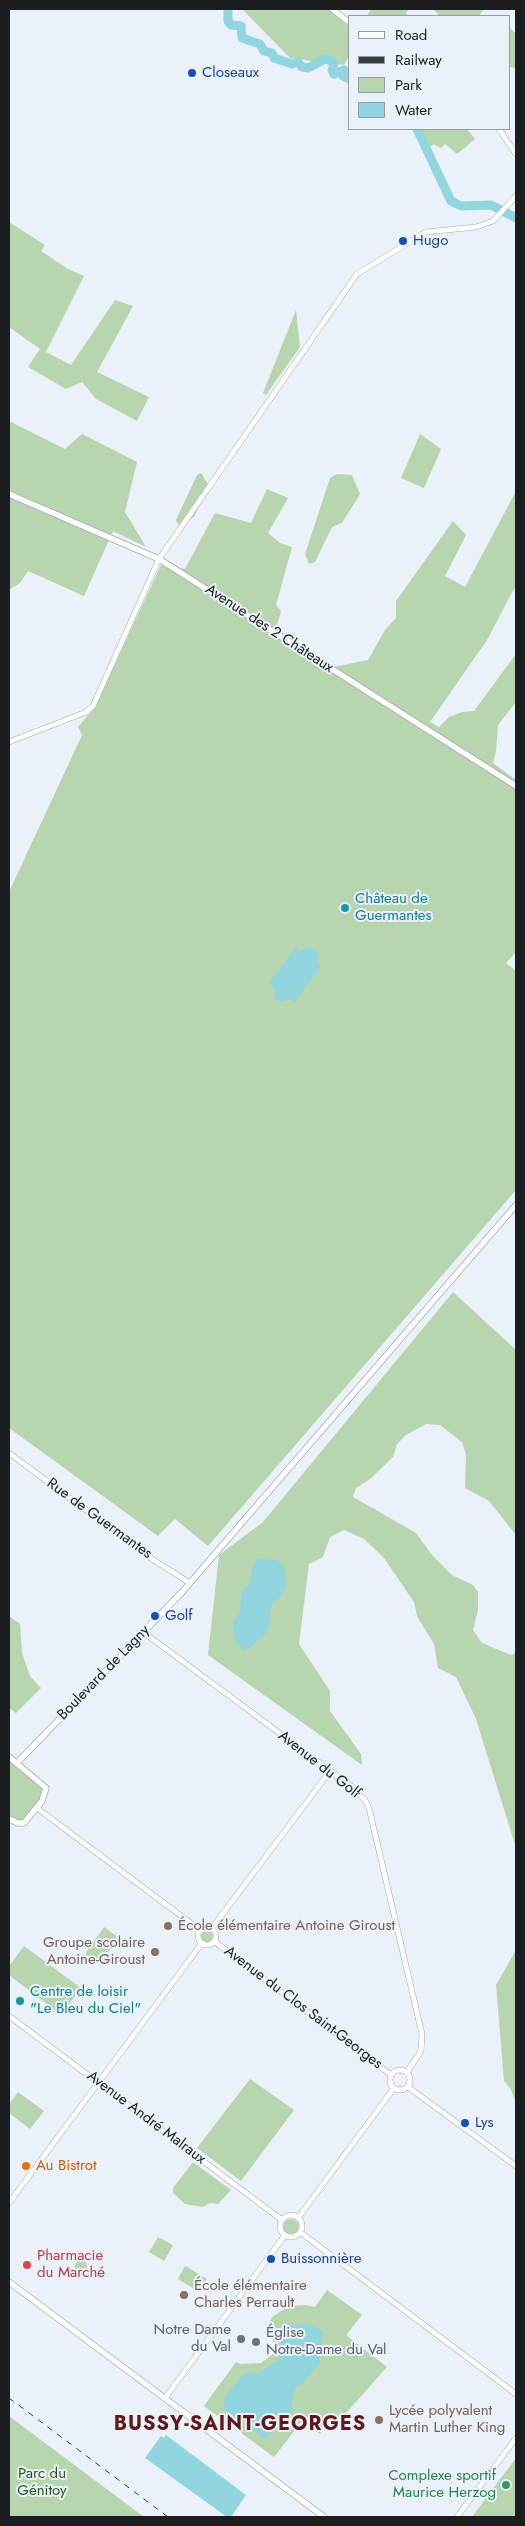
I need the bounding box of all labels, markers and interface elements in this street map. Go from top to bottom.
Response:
legend [348,15,510,130]
text: Road [395,24,427,46]
text: Railway [395,49,442,71]
place label: Closeaux [202,64,259,82]
marker: Closeaux [186,67,198,79]
text: Park [395,74,422,96]
text: Water [395,99,432,121]
place label: Hugo [413,232,448,250]
marker: Hugo [397,235,409,247]
street label: Avenue des 2 Châteaux [202,581,336,677]
place label: Château de Guermantes [355,890,432,925]
marker: Château de Guermantes [339,902,351,914]
street label: Rue de Guermantes [43,1475,155,1563]
place label: Golf [165,1607,193,1625]
marker: Golf [149,1610,161,1622]
street label: Boulevard de Lagny [54,1622,154,1724]
street label: Avenue du Golf [274,1727,364,1803]
place label: École élémentaire Antoine Giroust [178,1917,395,1935]
marker: École élémentaire Antoine Giroust [162,1920,174,1932]
place label: Groupe scolaire Antoine-Giroust [43,1934,145,1969]
street label: Avenue du Clos Saint-Georges [220,1943,386,2073]
marker: Groupe scolaire Antoine-Giroust [149,1946,161,1958]
place label: Centre de loisir "Le Bleu du Ciel" [30,1983,141,2018]
marker: Centre de loisir "Le Bleu du Ciel" [14,1995,26,2007]
street label: Avenue André Malraux [83,2067,209,2169]
place label: Lys [475,2114,494,2132]
marker: Lys [459,2117,471,2129]
place label: Au Bistrot [36,2157,97,2175]
marker: Au Bistrot [20,2160,32,2172]
place label: Pharmacie du Marché [37,2247,105,2282]
place label: Buissonnière [281,2250,361,2268]
marker: Buissonnière [265,2253,277,2265]
marker: Pharmacie du Marché [21,2259,33,2271]
place label: École élémentaire Charles Perrault [194,2277,307,2312]
marker: École élémentaire Charles Perrault [178,2289,190,2301]
place label: Notre Dame du Val [154,2321,231,2356]
place label: Église Notre-Dame du Val [266,2324,387,2359]
marker: Notre Dame du Val [235,2333,247,2345]
marker: Église Notre-Dame du Val [250,2336,262,2348]
place label: Lycée polyvalent Martin Luther King [389,2402,505,2437]
district label: BUSSY-SAINT-GEORGES [111,2413,369,2437]
marker: Lycée polyvalent Martin Luther King [373,2414,385,2426]
park label: Parc du Génitoy [17,2465,67,2500]
place label: Complexe sportif Maurice Herzog [388,2467,496,2502]
marker: Complexe sportif Maurice Herzog [500,2479,512,2491]

